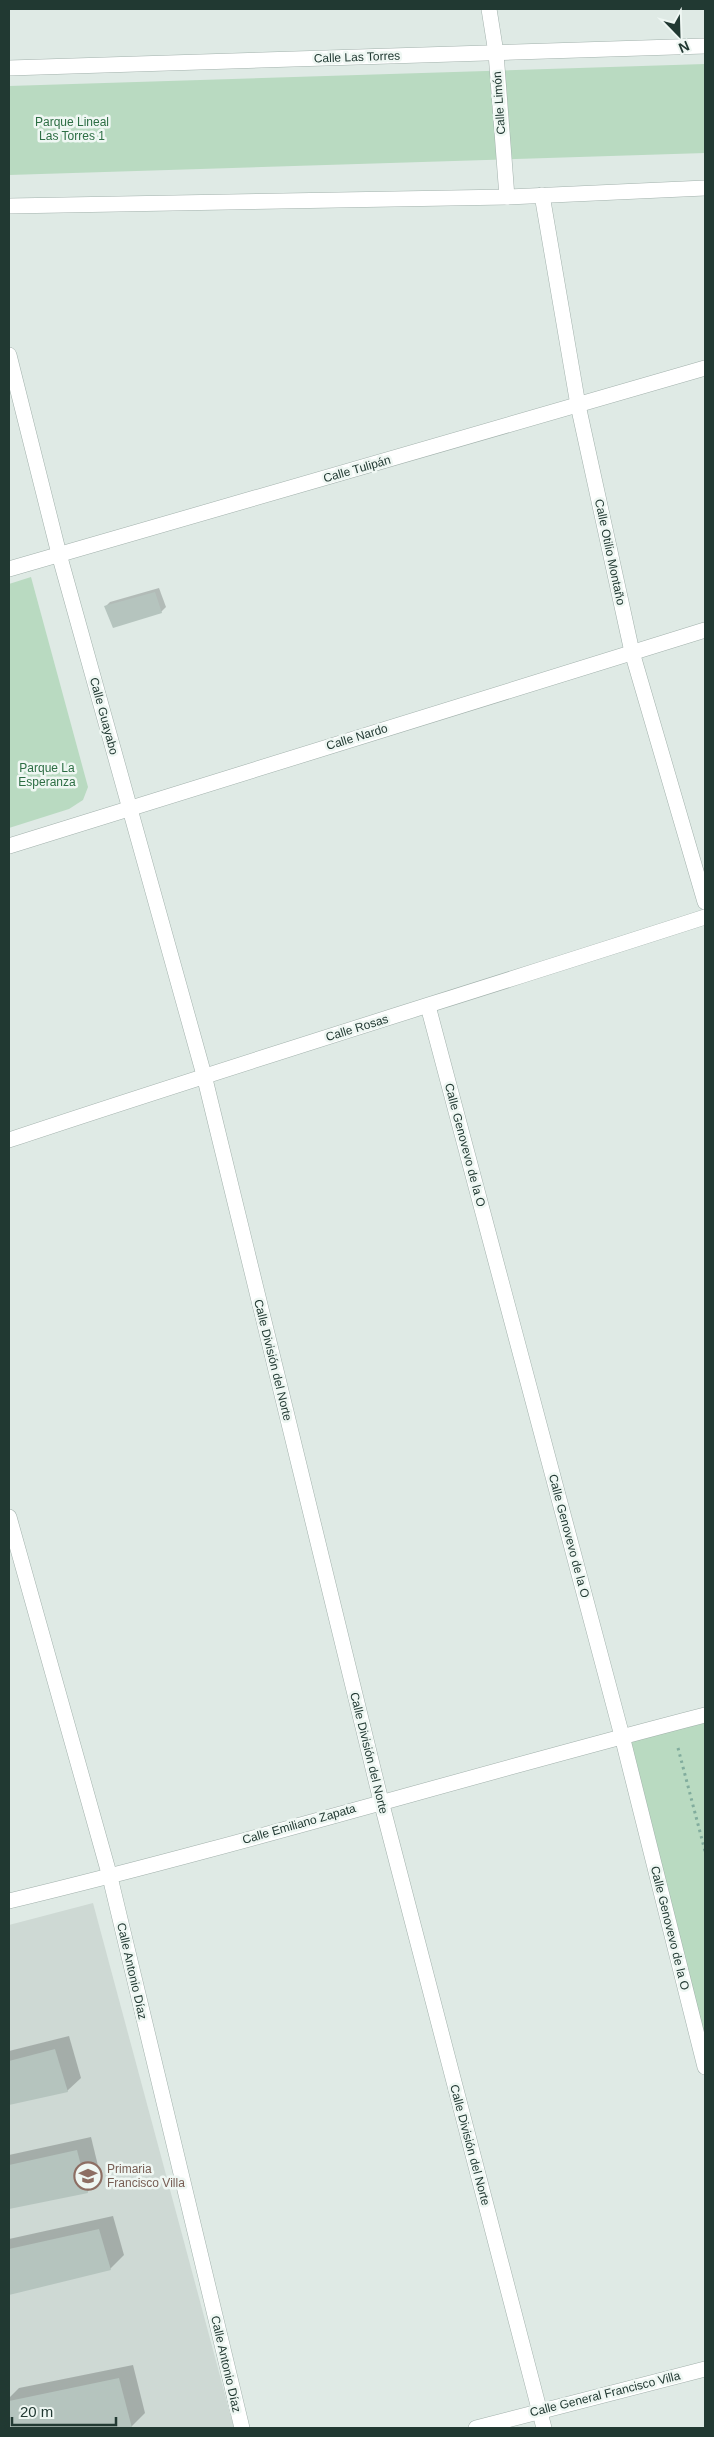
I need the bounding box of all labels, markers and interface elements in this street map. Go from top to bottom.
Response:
north arrow [654,10,704,60]
text: N [676,38,692,56]
street label: Calle Las Torres [314,48,400,66]
street label: Calle Limón [490,71,508,135]
park label: Parque Lineal Las Torres 1 [35,115,109,143]
street label: Calle Tulipán [322,453,392,485]
street label: Calle Otilio Montaño [592,498,628,607]
street label: Calle Guayabo [87,676,121,756]
street label: Calle Nardo [325,721,390,753]
park label: Parque La Esperanza [18,761,76,789]
street label: Calle Rosas [324,1012,390,1044]
street label: Calle Genovevo de la O [442,1082,488,1208]
street label: Calle División del Norte [251,1298,295,1423]
street label: Calle Genovevo de la O [546,1473,592,1599]
street label: Calle División del Norte [347,1691,391,1816]
street label: Calle Emiliano Zapata [241,1801,358,1847]
street label: Calle Genovevo de la O [648,1864,692,1992]
street label: Calle Antonio Díaz [114,1921,150,2021]
street label: Calle División del Norte [447,2083,493,2207]
school or university icon: Primaria Francisco Villa [73,2161,103,2191]
place label: Primaria Francisco Villa [107,2162,185,2190]
street label: Calle Antonio Díaz [208,2314,244,2414]
street label: Calle General Francisco Villa [528,2368,682,2419]
scale bar [12,2394,116,2426]
text: 20 m [20,2403,53,2420]

